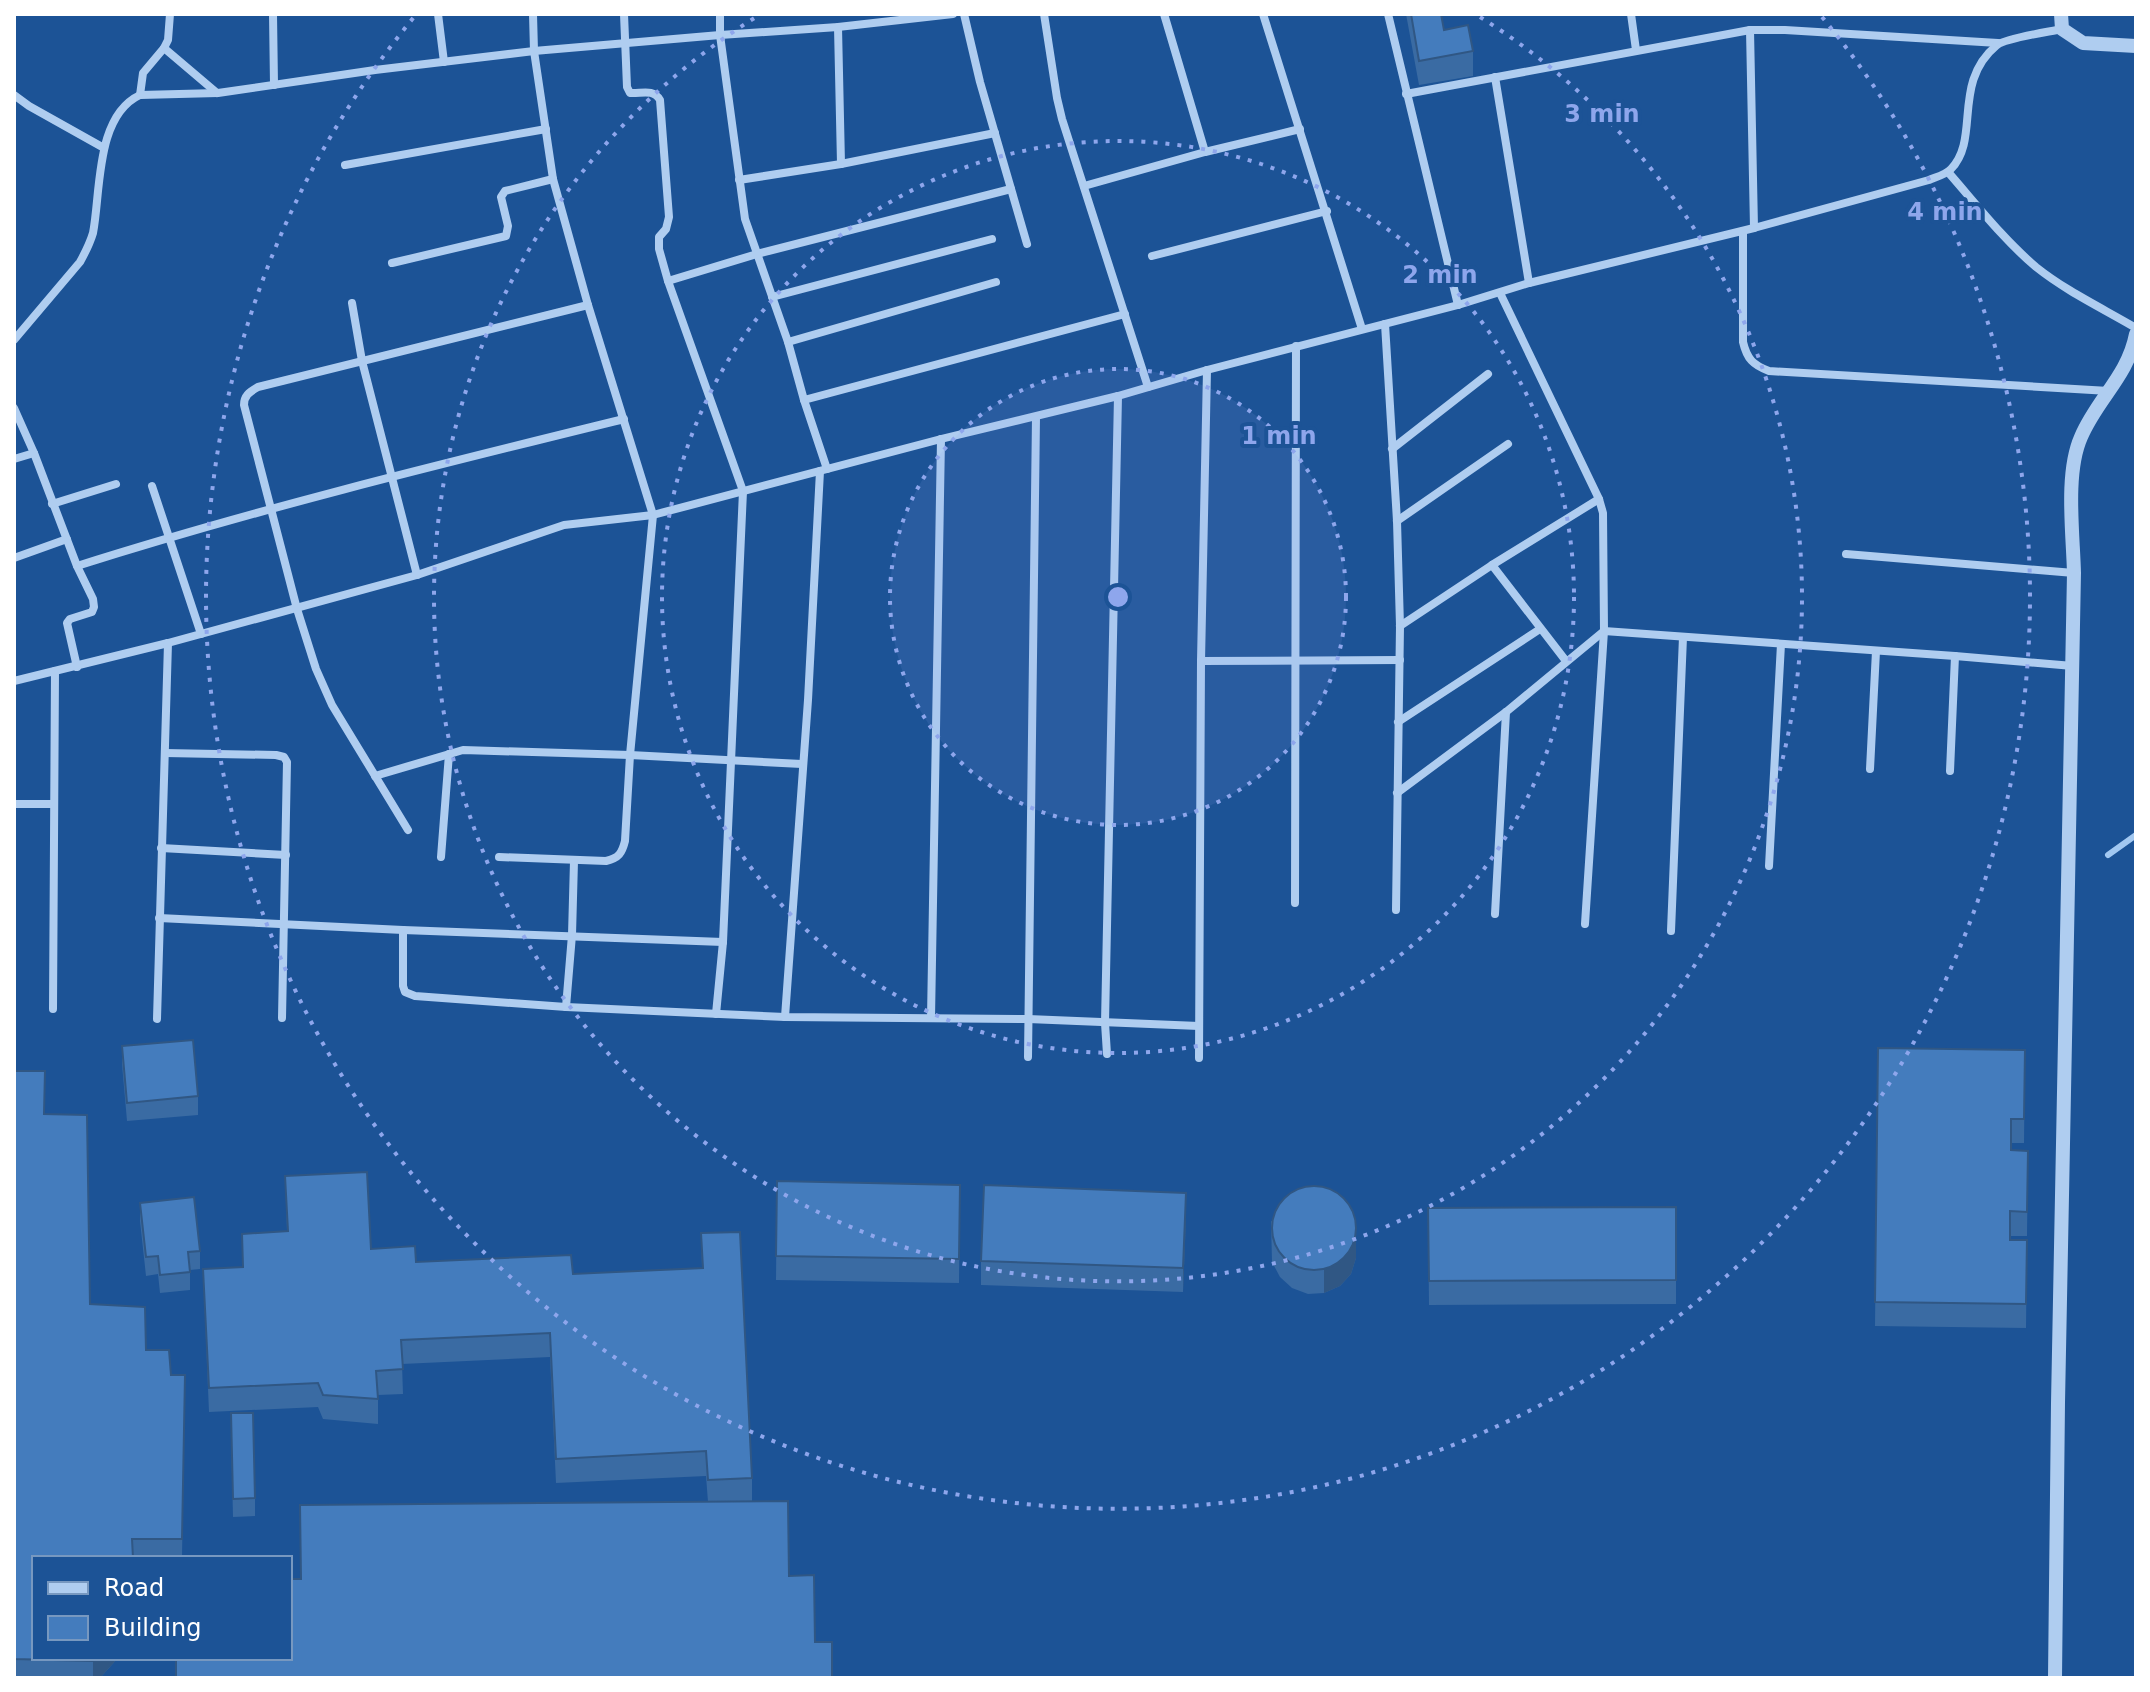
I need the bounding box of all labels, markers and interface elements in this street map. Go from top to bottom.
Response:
text: 3 min [1564,100,1640,128]
text: 4 min [1907,198,1983,226]
text: 2 min [1402,261,1478,289]
text: 1 min [1241,422,1317,450]
centre of rings [1104,583,1132,611]
legend [32,1556,292,1660]
text: Road [104,1574,164,1602]
text: Building [104,1614,201,1642]

